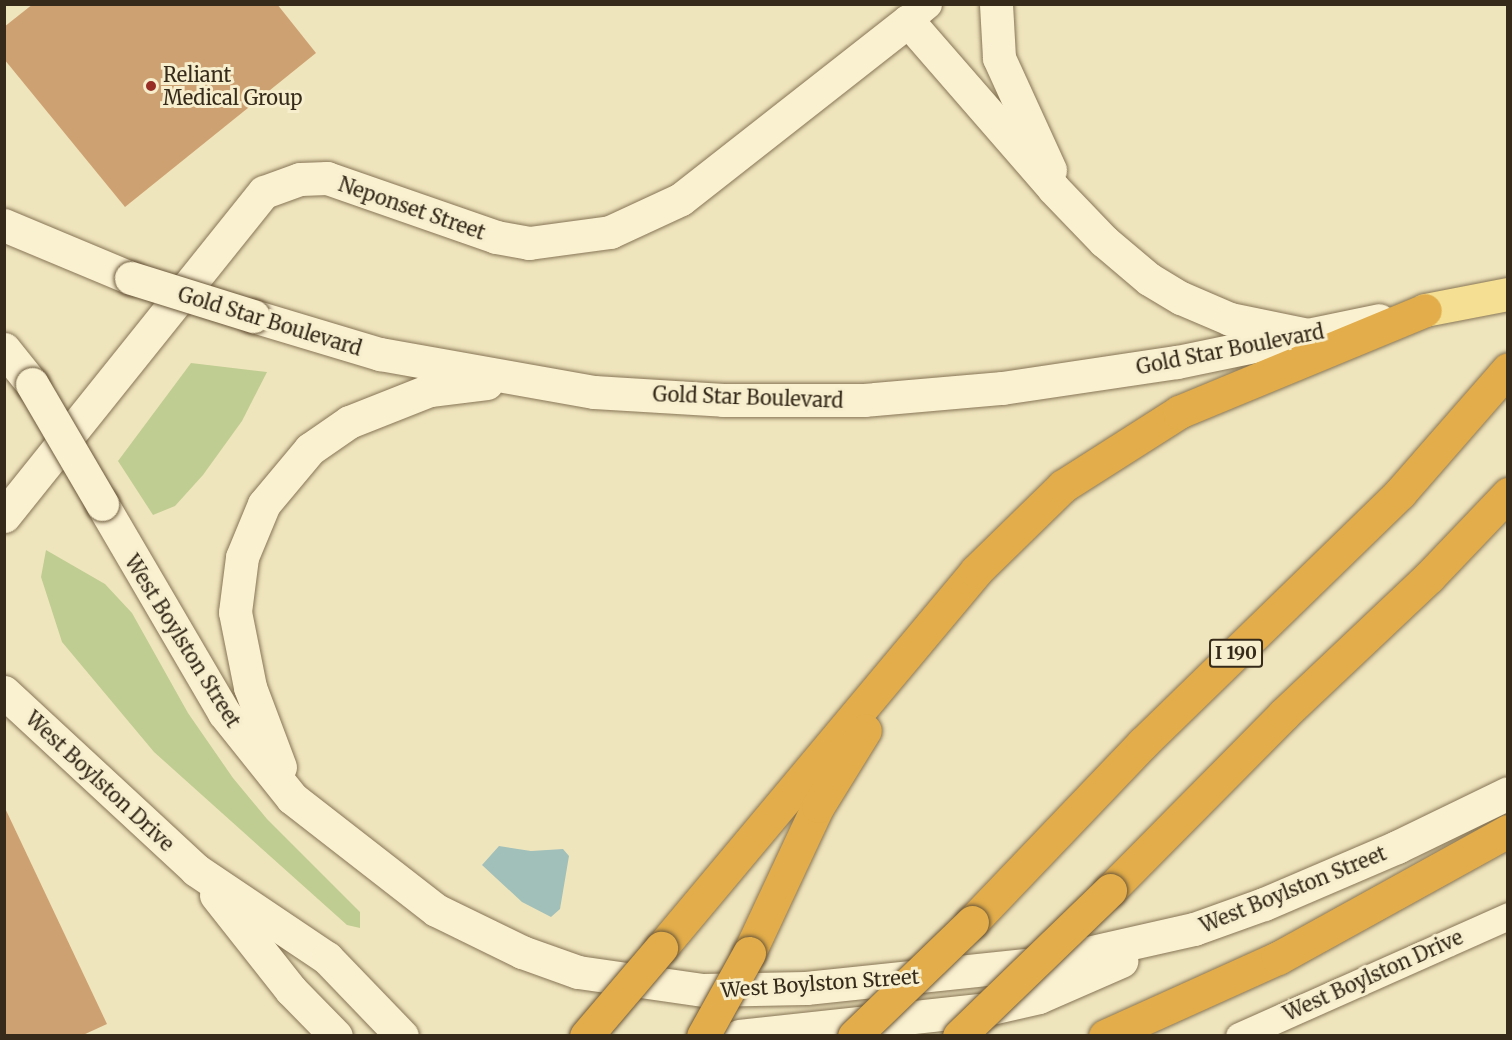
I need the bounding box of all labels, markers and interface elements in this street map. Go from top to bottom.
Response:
place label: Reliant Medical Group [163,62,303,109]
marker: Reliant Medical Group [144,79,158,93]
street label: Neponset Street [336,172,488,244]
street label: Gold Star Boulevard [175,282,365,360]
street label: Gold Star Boulevard [1134,319,1326,379]
street label: Gold Star Boulevard [652,382,844,412]
street label: West Boylston Street [120,550,246,732]
road number: I 190 [1209,638,1263,668]
street label: West Boylston Drive [21,706,179,856]
street label: West Boylston Street [1196,841,1390,937]
street label: West Boylston Drive [1280,925,1466,1025]
street label: West Boylston Street [720,964,920,1002]

